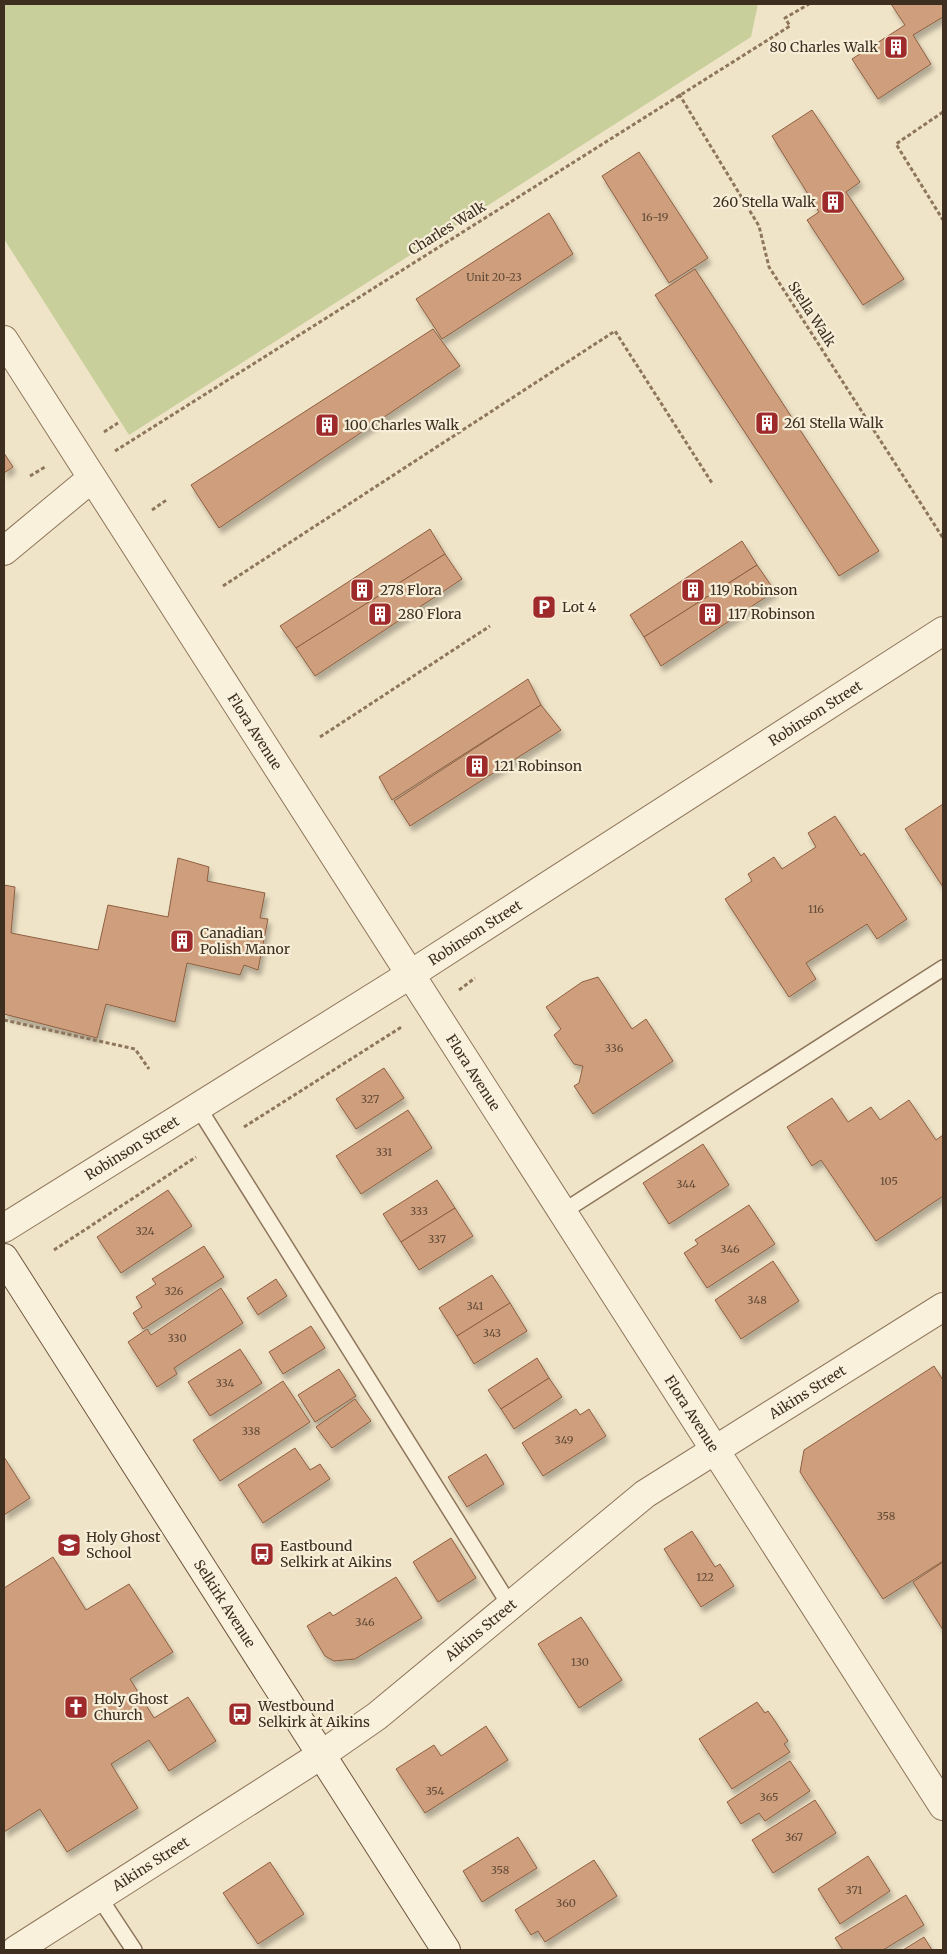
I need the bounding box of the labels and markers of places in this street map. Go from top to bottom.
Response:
building icon: 80 Charles Walk [883,34,909,60]
place label: 80 Charles Walk [769,38,878,56]
building icon: 260 Stella Walk [820,189,846,215]
place label: 260 Stella Walk [713,193,816,211]
building icon: 261 Stella Walk [754,410,780,436]
building icon: 100 Charles Walk [314,412,340,438]
place label: 261 Stella Walk [784,414,884,432]
place label: 100 Charles Walk [344,416,459,434]
building icon: 278 Flora [349,577,375,603]
building icon: 119 Robinson [680,577,706,603]
place label: 278 Flora [380,581,442,599]
place label: 119 Robinson [710,581,798,599]
parking icon: Lot 4 [531,594,557,620]
place label: Lot 4 [562,598,597,616]
building icon: 280 Flora [367,601,393,627]
building icon: 117 Robinson [697,601,723,627]
place label: 280 Flora [398,605,462,623]
place label: 117 Robinson [728,605,815,623]
building icon: 121 Robinson [464,753,490,779]
place label: 121 Robinson [494,757,582,775]
place label: Canadian Polish Manor [200,924,290,958]
building icon: Canadian Polish Manor [169,928,195,954]
place label: Holy Ghost School [86,1528,161,1562]
school or university icon: Holy Ghost School [56,1532,82,1558]
place label: Eastbound Selkirk at Aikins [280,1537,392,1571]
bus stop icon: Eastbound Selkirk at Aikins [249,1541,275,1567]
place label: Holy Ghost Church [94,1690,169,1724]
church icon: Holy Ghost Church [63,1694,89,1720]
place label: Westbound Selkirk at Aikins [257,1697,370,1731]
bus stop icon: Westbound Selkirk at Aikins [227,1701,253,1727]

